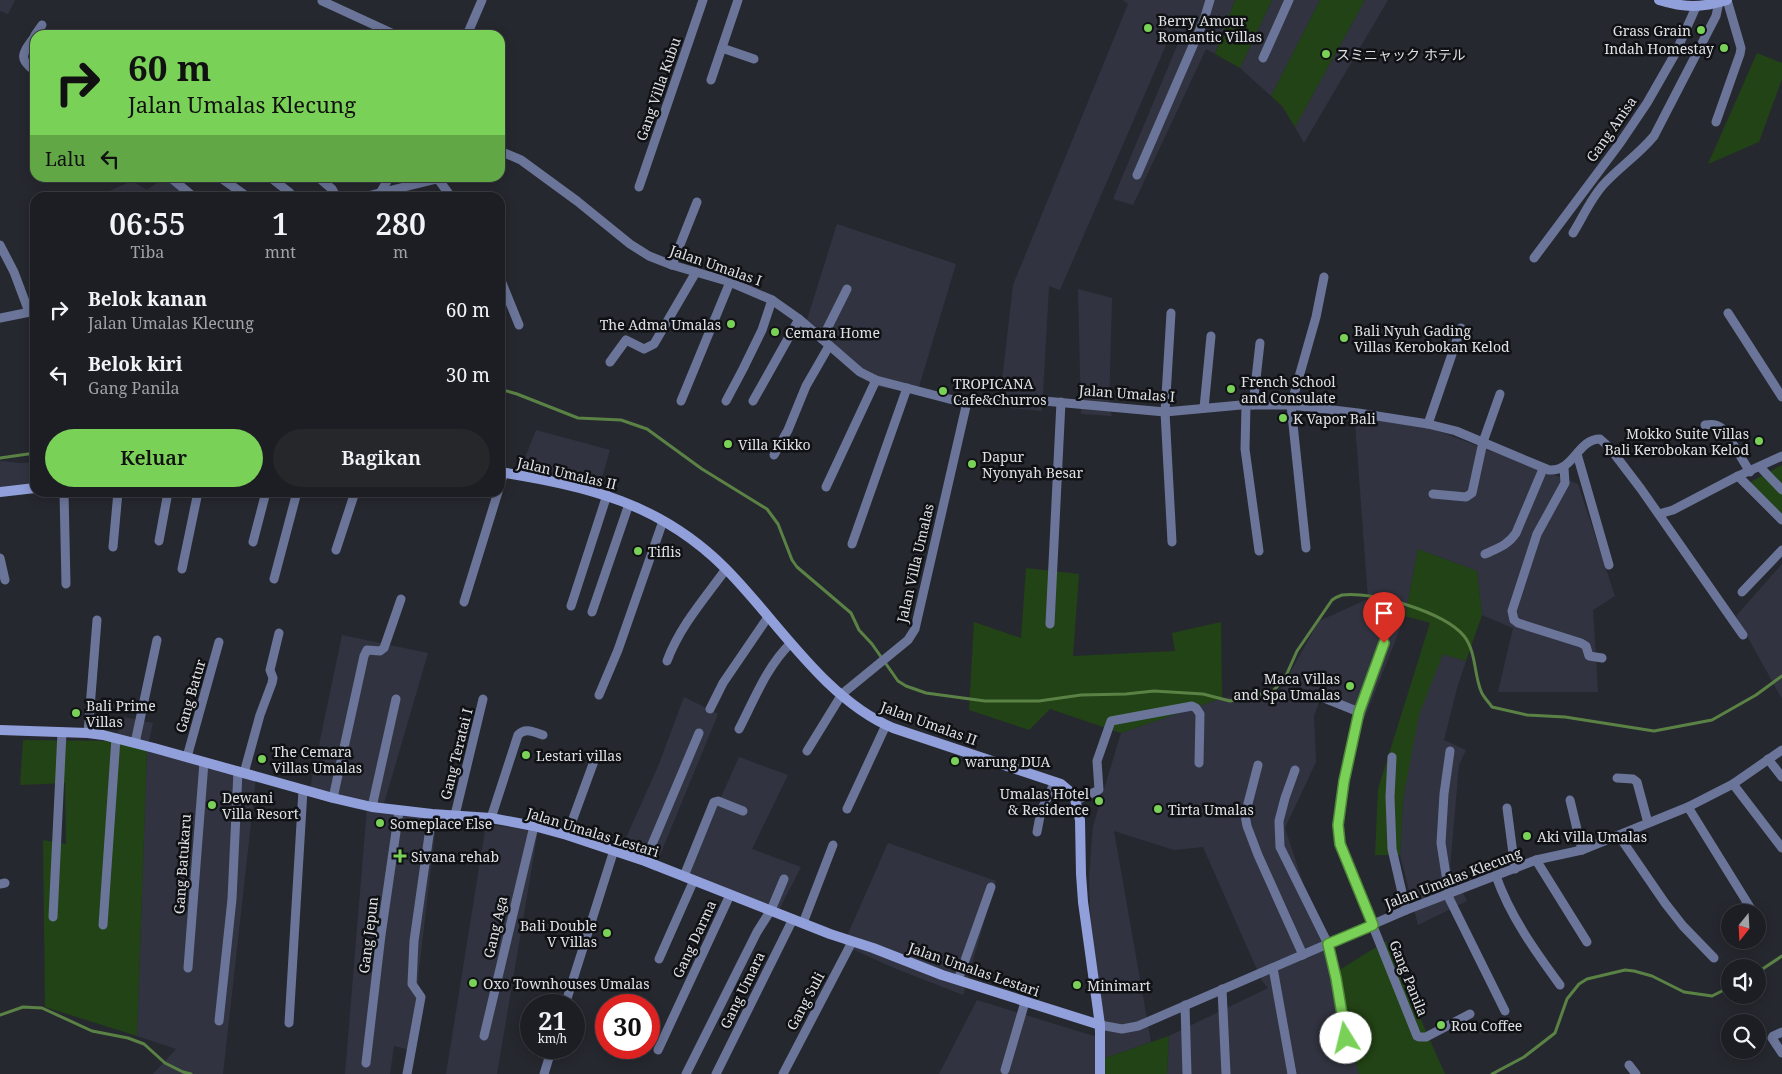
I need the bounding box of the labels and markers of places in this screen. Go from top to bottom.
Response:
place label: Berry Amour Romantic Villas [1158,11,1262,46]
place label: Grass Grain [1613,21,1691,40]
marker: Berry Amour Romantic Villas [1142,22,1154,34]
marker: Grass Grain [1695,24,1707,36]
place label: Indah Homestay [1604,39,1714,58]
marker: Indah Homestay [1718,42,1730,54]
place label: スミニャック ホテル [1336,45,1466,64]
marker: スミニャック ホテル [1320,48,1332,60]
place label: The Adma Umalas [600,315,721,334]
marker: The Adma Umalas [725,318,737,330]
place label: Bali Nyuh Gading Villas Kerobokan Kelod [1354,321,1510,356]
place label: Cemara Home [785,323,880,342]
marker: Cemara Home [769,326,781,338]
marker: Bali Nyuh Gading Villas Kerobokan Kelod [1338,332,1350,344]
place label: French School and Consulate [1241,372,1336,407]
place label: TROPICANA Cafe&Churros [953,374,1046,409]
marker: French School and Consulate [1225,383,1237,395]
marker: TROPICANA Cafe&Churros [937,385,949,397]
place label: K Vapor Bali [1293,409,1376,428]
marker: K Vapor Bali [1277,412,1289,424]
place label: Mokko Suite Villas Bali Kerobokan Kelod [1604,424,1749,459]
place label: Villa Kikko [738,435,811,454]
marker: Mokko Suite Villas Bali Kerobokan Kelod [1753,435,1765,447]
marker: Villa Kikko [722,438,734,450]
place label: Dapur Nyonyah Besar [982,447,1084,482]
marker: Dapur Nyonyah Besar [966,458,978,470]
place label: Tiflis [648,542,681,561]
marker: Tiflis [632,545,644,557]
pin [1363,592,1405,643]
place label: Maca Villas and Spa Umalas [1233,669,1340,704]
marker: Maca Villas and Spa Umalas [1344,680,1356,692]
place label: Bali Prime Villas [86,696,156,731]
marker: Bali Prime Villas [70,707,82,719]
place label: The Cemara Villas Umalas [272,742,362,777]
place label: Lestari villas [536,746,622,765]
marker: Lestari villas [520,749,532,761]
place label: warung DUA [965,752,1051,771]
marker: The Cemara Villas Umalas [256,753,268,765]
marker: warung DUA [949,755,961,767]
place label: Umalas Hotel & Residence [1000,784,1090,819]
place label: Dewani Villa Resort [222,788,299,823]
marker: Umalas Hotel & Residence [1093,795,1105,807]
marker: Dewani Villa Resort [206,799,218,811]
place label: Tirta Umalas [1168,800,1254,819]
marker: Tirta Umalas [1152,803,1164,815]
place label: Someplace Else [390,814,492,833]
marker: Someplace Else [374,817,386,829]
place label: Aki Villa Umalas [1537,827,1647,846]
marker: Aki Villa Umalas [1521,830,1533,842]
place label: Sivana rehab [411,847,499,866]
marker: Sivana rehab [393,849,407,863]
place label: Bali Double V Villas [520,916,597,951]
marker: Bali Double V Villas [601,927,613,939]
place label: Oxo Townhouses Umalas [483,974,650,993]
place label: Minimart [1087,976,1151,995]
marker: Oxo Townhouses Umalas [467,977,479,989]
marker: Minimart [1071,979,1083,991]
place label: Rou Coffee [1451,1016,1522,1035]
marker: Rou Coffee [1435,1019,1447,1031]

